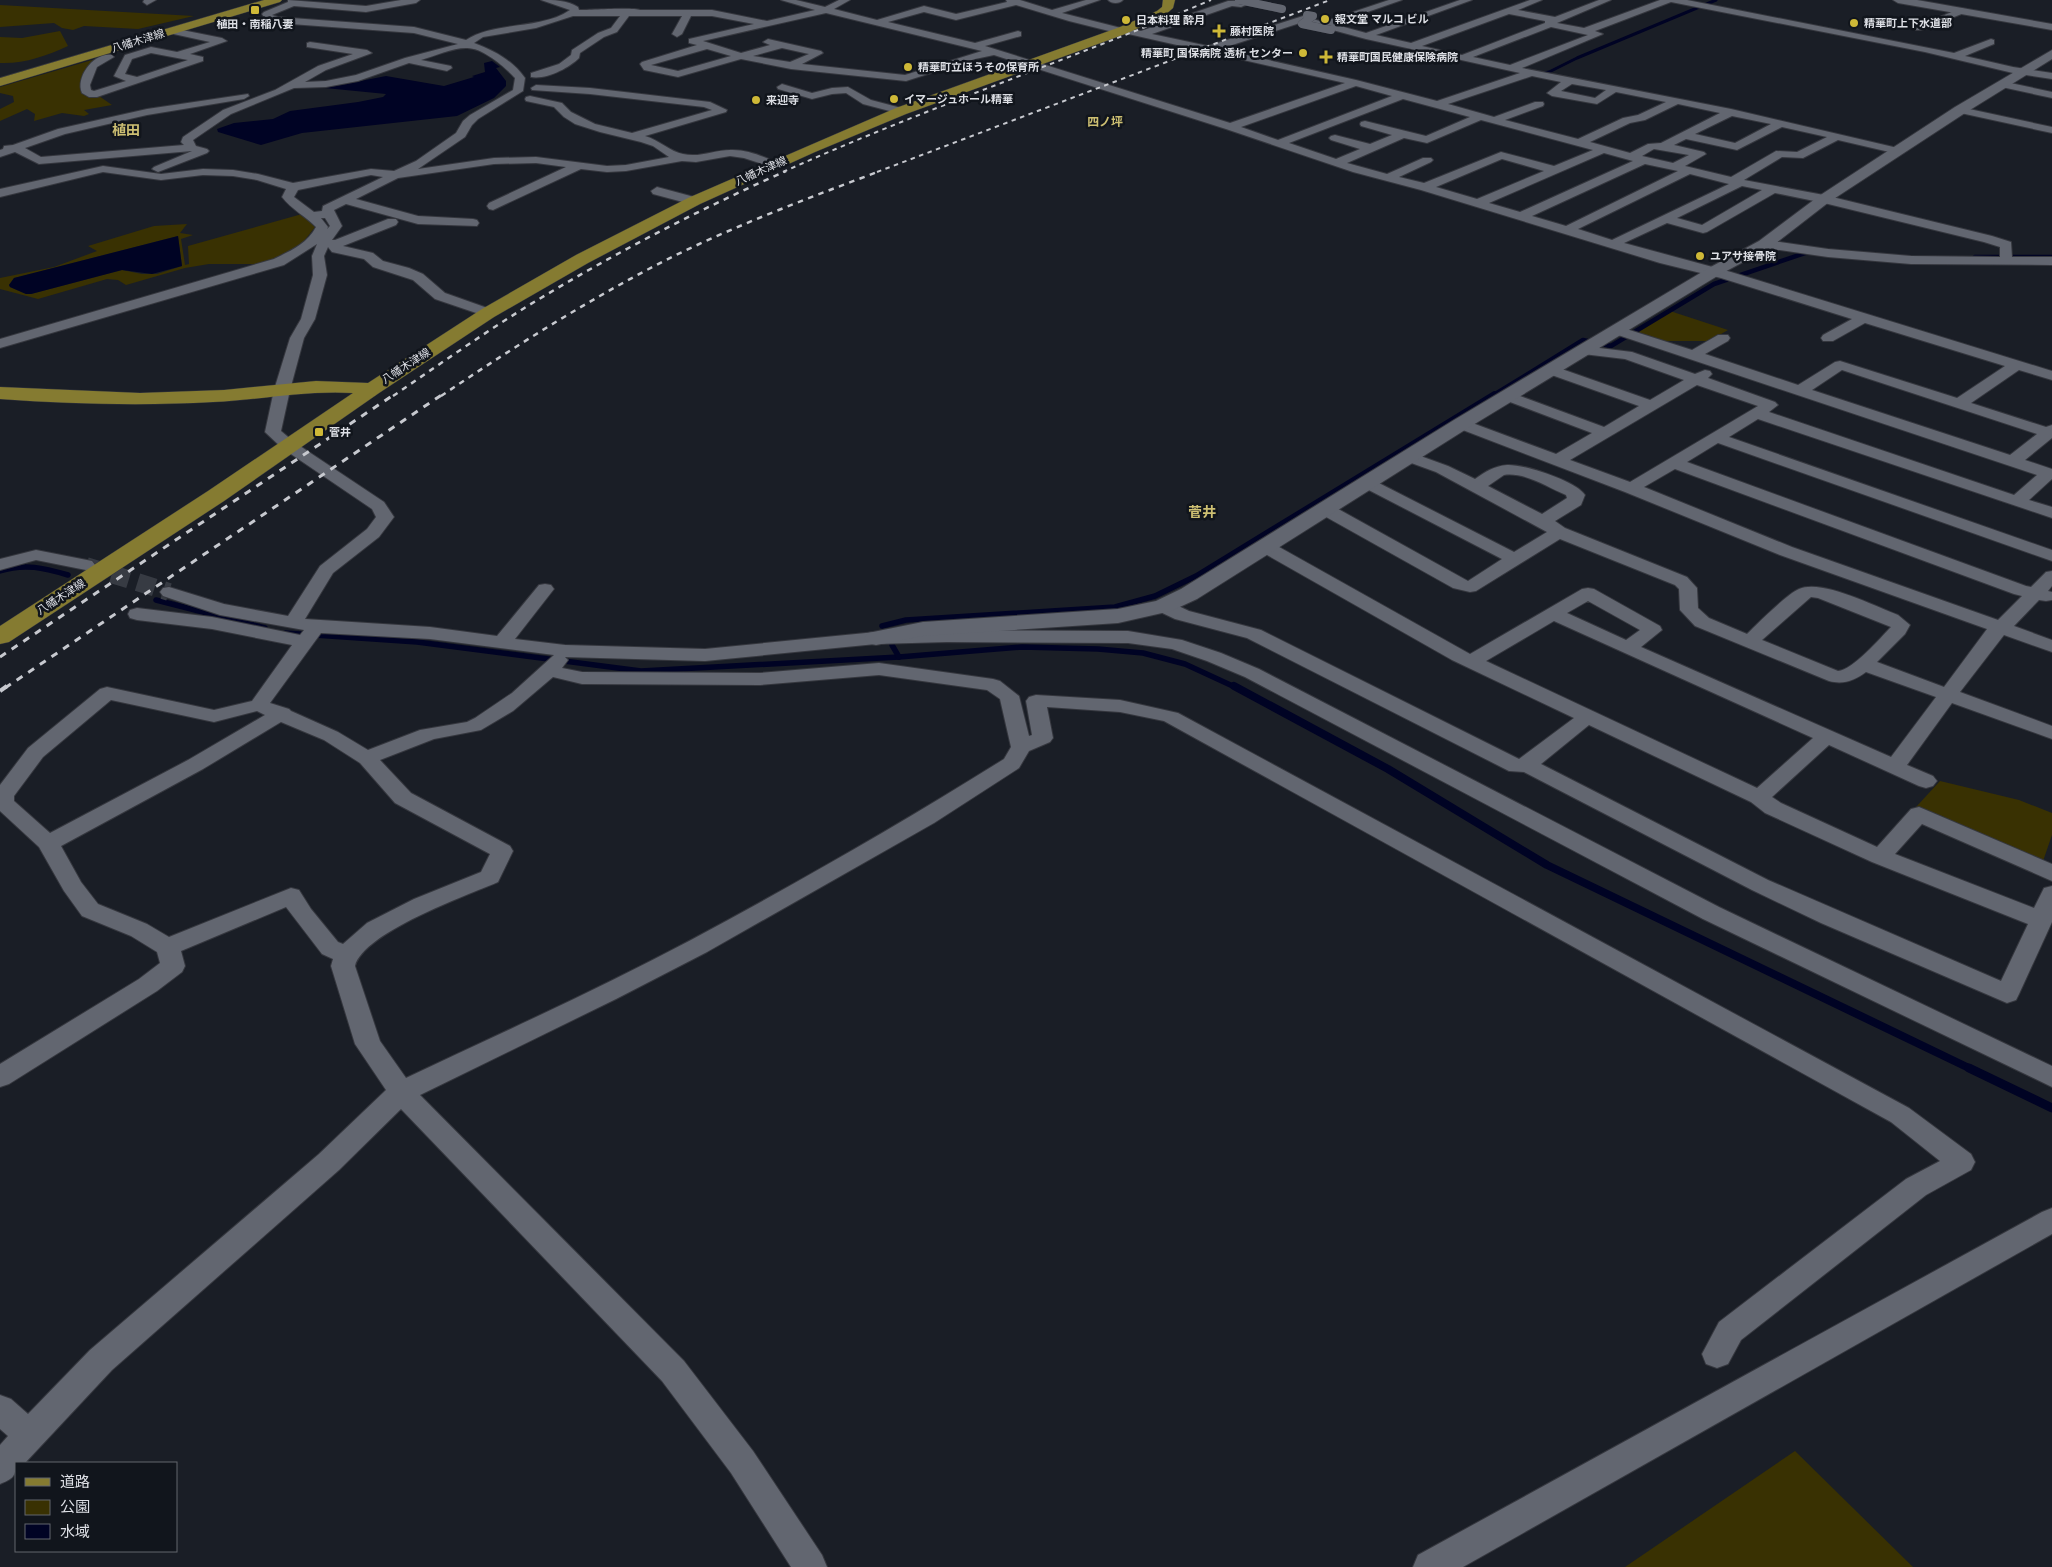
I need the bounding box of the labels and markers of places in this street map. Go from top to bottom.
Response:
marker: 植田・南稲八妻 [249,4,261,16]
place label: 報文堂 マルコ ビル [1335,12,1429,27]
place label: 日本料理 酔月 [1136,13,1205,28]
marker: 報文堂 マルコ ビル [1319,13,1331,25]
marker: 日本料理 酔月 [1120,14,1132,26]
place label: 精華町上下水道部 [1864,16,1952,31]
place label: 植田・南稲八妻 [217,17,294,32]
marker: 精華町上下水道部 [1848,17,1860,29]
marker: 藤村医院 [1212,24,1226,38]
place label: 藤村医院 [1230,24,1274,39]
place label: 精華町 国保病院 透析 センター [1141,46,1293,61]
marker: 精華町 国保病院 透析 センター [1297,47,1309,59]
marker: 精華町国民健康保険病院 [1319,50,1333,64]
place label: 精華町国民健康保険病院 [1337,50,1458,65]
place label: 精華町立ほうその保育所 [918,60,1039,75]
marker: 精華町立ほうその保育所 [902,61,914,73]
place label: イマージュホール精華 [904,92,1013,107]
place label: 来迎寺 [766,93,799,108]
marker: イマージュホール精華 [888,93,900,105]
marker: 来迎寺 [750,94,762,106]
place label: ユアサ接骨院 [1710,249,1776,264]
marker: ユアサ接骨院 [1694,250,1706,262]
place label: 菅井 [329,425,351,440]
marker: 菅井 [313,426,325,438]

